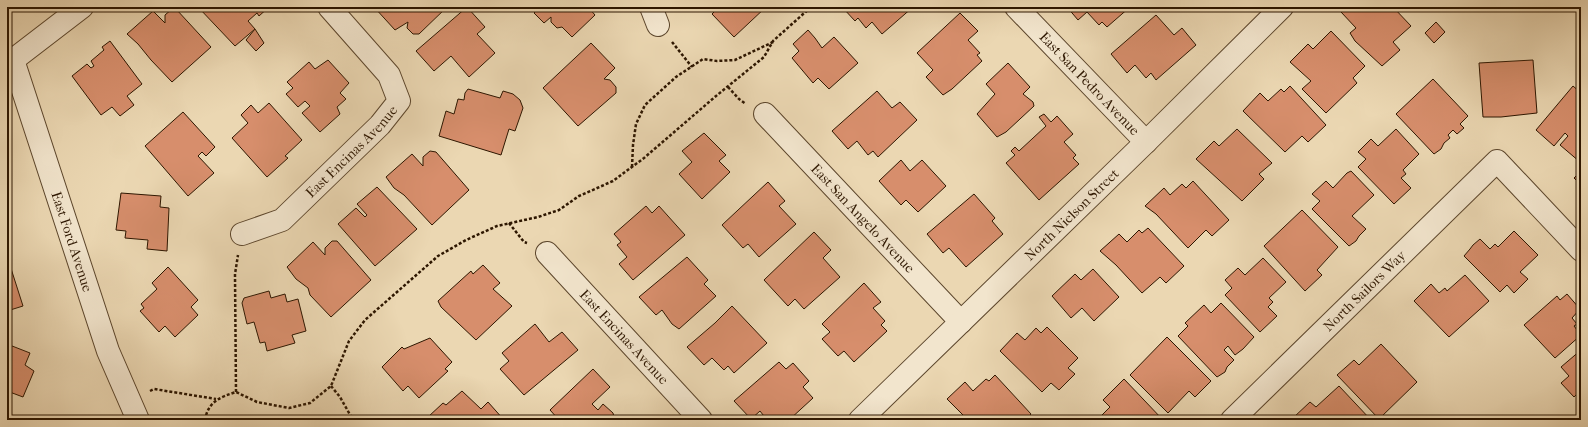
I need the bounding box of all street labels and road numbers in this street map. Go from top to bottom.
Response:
street label: East San Pedro Avenue [1036,28,1143,139]
street label: East Encinas Avenue [302,102,401,201]
street label: East San Angelo Avenue [808,160,919,276]
street label: North Nielson Street [1021,165,1122,264]
street label: East Ford Avenue [48,189,97,294]
street label: North Sailors Way [1320,246,1409,335]
street label: East Encinas Avenue [576,286,672,388]

